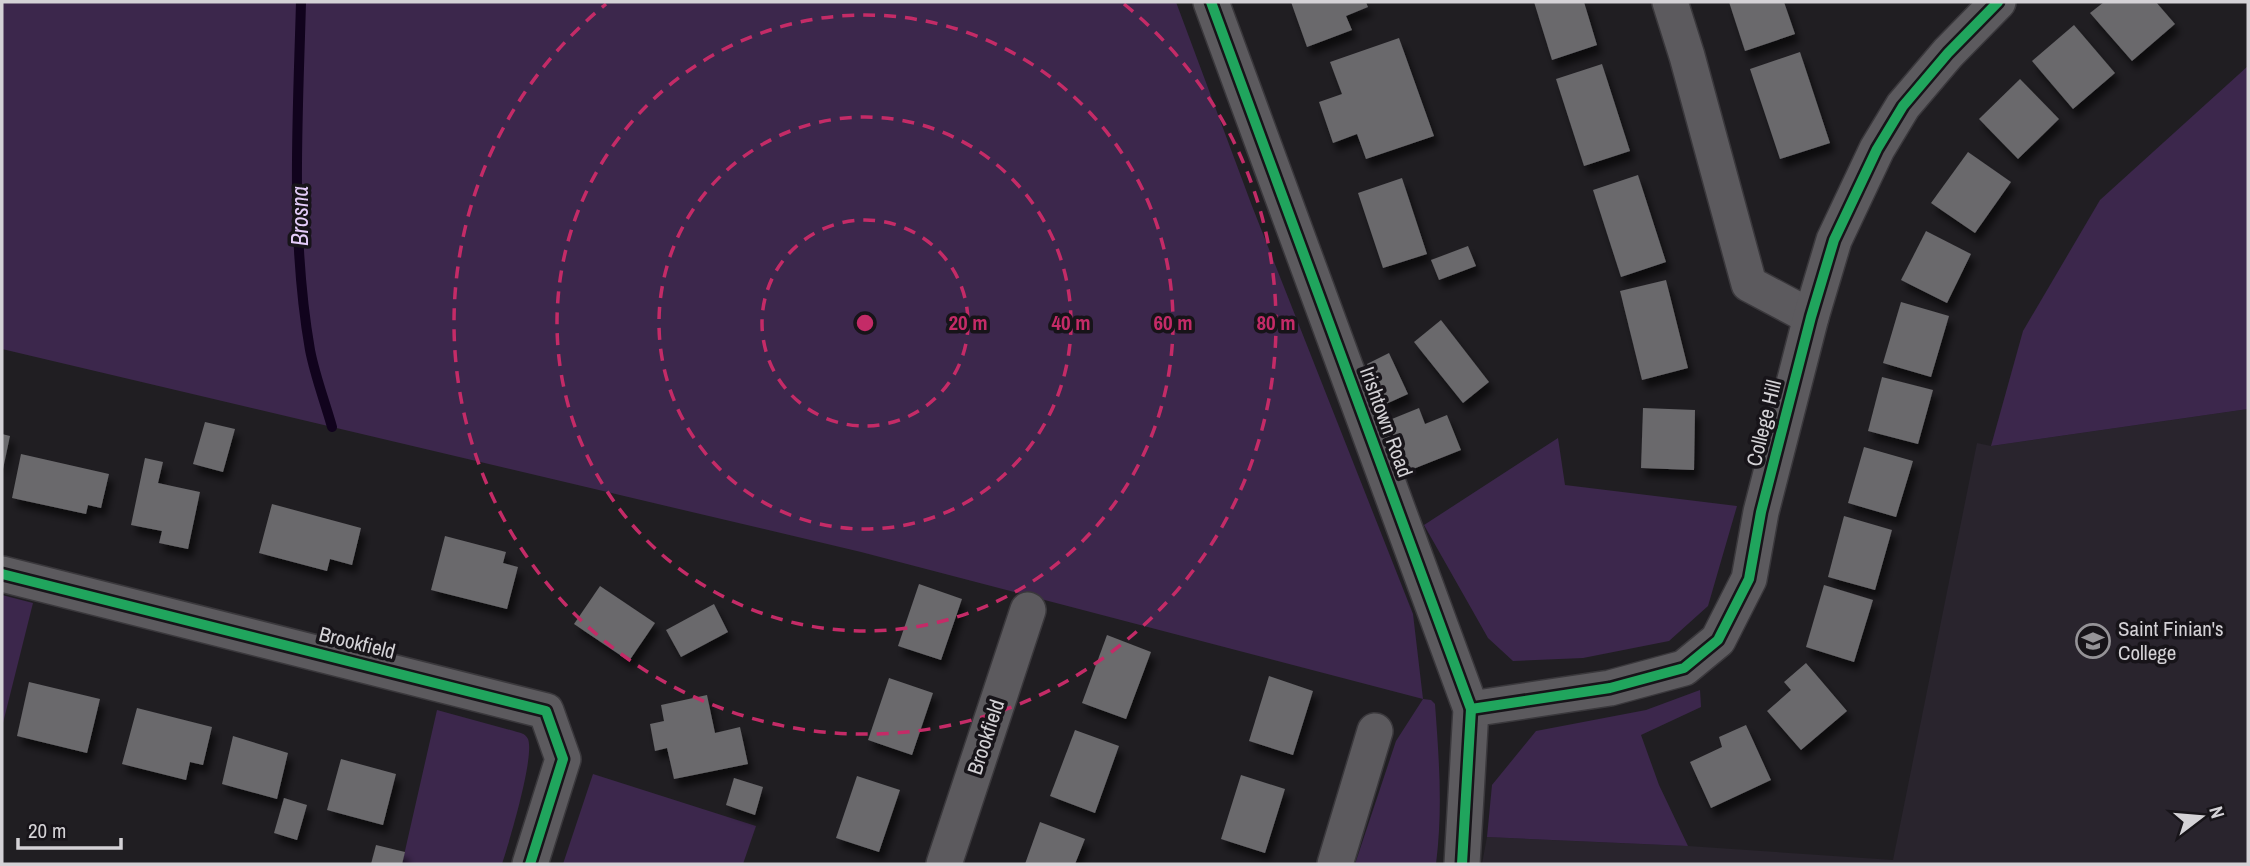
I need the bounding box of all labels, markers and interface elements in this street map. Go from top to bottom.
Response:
water label: Brosna [284,186,315,246]
text: 20 m [948,308,988,337]
text: 40 m [1051,308,1091,337]
text: 60 m [1153,308,1193,337]
text: 80 m [1256,308,1296,337]
centre of rings [853,311,877,335]
street label: Irishtown Road [1353,362,1420,481]
street label: College Hill [1739,377,1788,469]
place label: Saint Finian's College [2118,614,2224,667]
street label: Brookfield [316,619,398,666]
school or university icon: Saint Finian's College [2074,622,2112,660]
street label: Brookfield [960,695,1011,778]
north arrow [2166,782,2236,852]
text: N [2203,803,2231,821]
scale bar [18,806,121,850]
text: 20 m [28,816,66,845]

